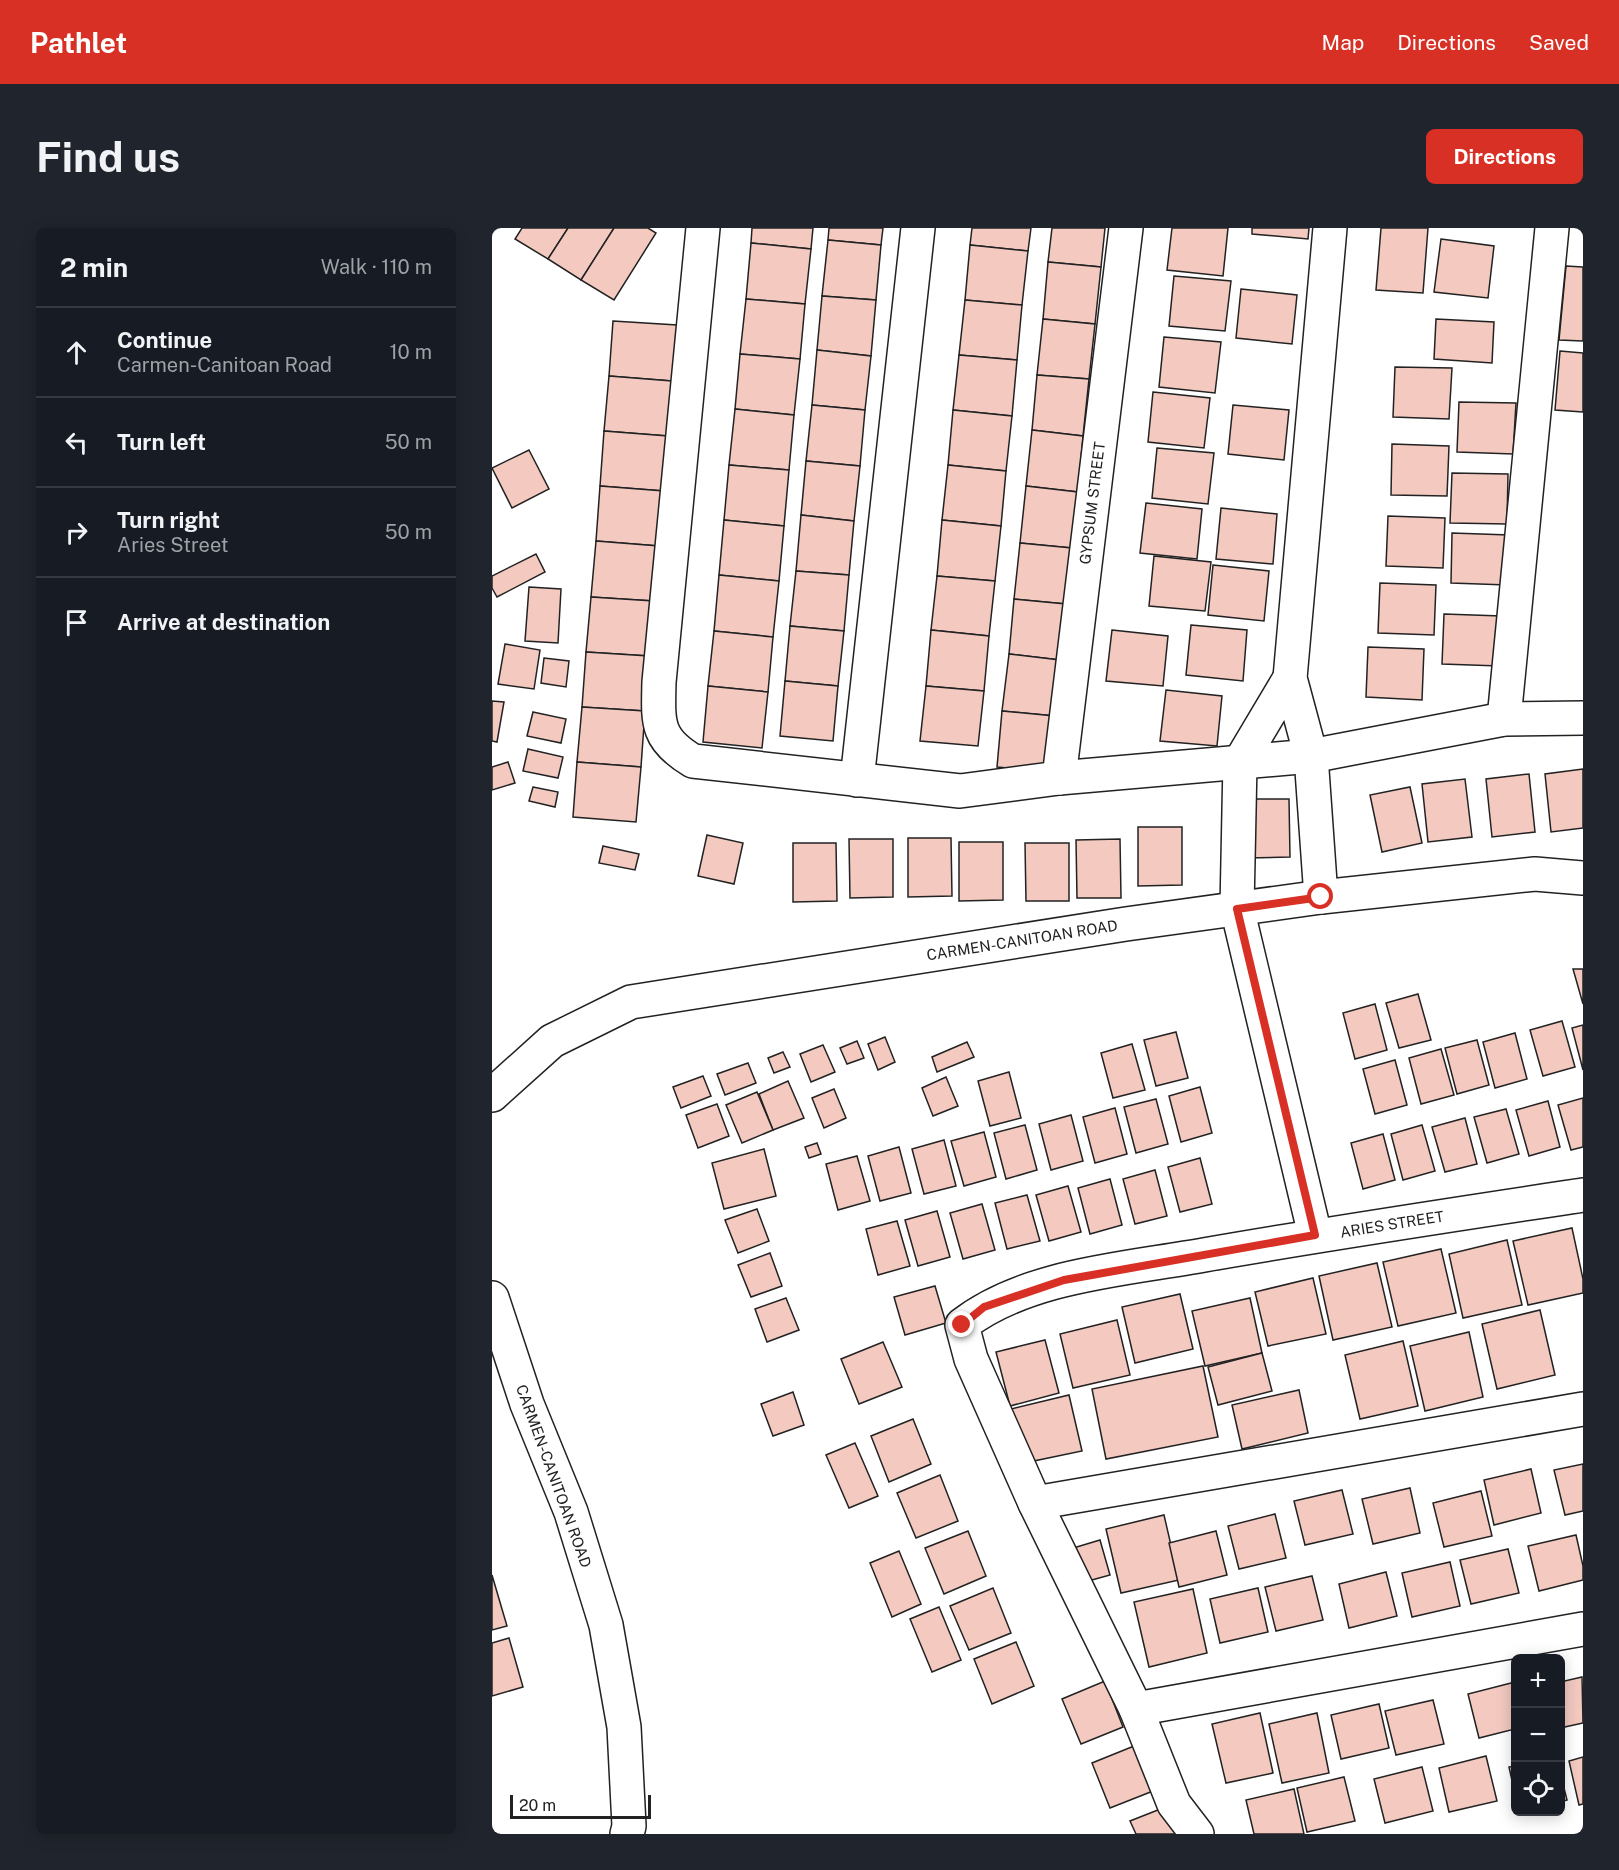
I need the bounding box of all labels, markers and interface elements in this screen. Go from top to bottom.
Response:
text: Pathlet [30,26,127,59]
text: Map [1322,30,1364,55]
text: Directions [1397,30,1496,55]
text: Saved [1529,30,1589,55]
button: Directions [1426,129,1583,184]
text: Find us [36,132,180,181]
text: 2 min [60,252,128,283]
text: Walk · 110 m [321,255,432,279]
text: Continue [117,327,212,353]
icon: ahead [60,336,93,369]
text: 10 m [389,340,432,364]
text: Carmen-Canitoan Road [117,353,332,377]
icon: left [60,426,93,459]
text: Turn left [117,429,206,455]
text: 50 m [385,430,432,454]
street label: GYPSUM STREET [1076,441,1108,565]
text: Turn right [117,507,220,533]
icon: right [60,516,93,549]
text: 50 m [385,520,432,544]
text: Aries Street [117,533,229,557]
icon: arrive [60,606,93,639]
text: Arrive at destination [117,609,330,635]
route start [1307,883,1333,909]
street label: CARMEN-CANITOAN ROAD [925,916,1119,964]
street label: ARIES STREET [1339,1207,1445,1241]
route end [948,1311,974,1337]
street label: CARMEN-CANITOAN ROAD [513,1382,595,1570]
map controls [1511,1654,1565,1816]
button: + [1511,1654,1565,1708]
button: − [1511,1708,1565,1762]
button: locate [1511,1762,1565,1816]
scale bar [510,1792,651,1820]
text: 20 m [519,1796,556,1815]

